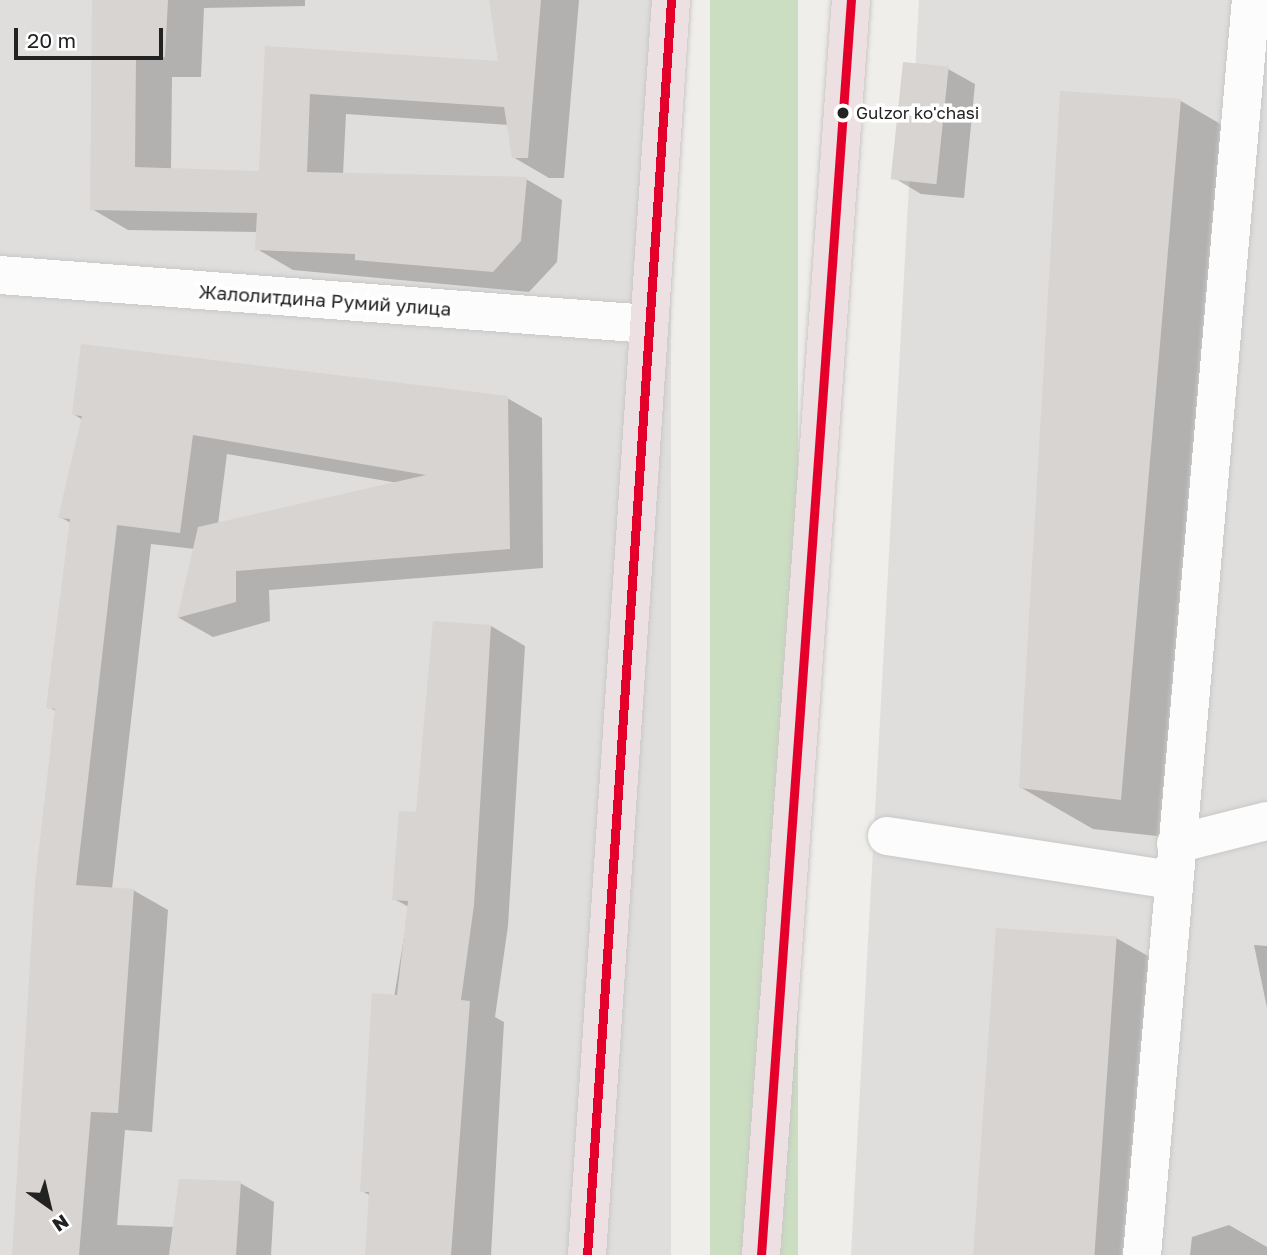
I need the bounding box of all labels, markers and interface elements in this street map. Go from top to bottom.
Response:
scale bar [18,14,166,58]
text: 20 m [27,27,76,53]
place label: Gulzor ko'chasi [856,103,979,123]
marker: Gulzor ko'chasi [836,106,850,120]
street label: Жалолитдина Румий улица [198,280,452,320]
north arrow [14,1171,84,1241]
text: N [49,1210,73,1237]

